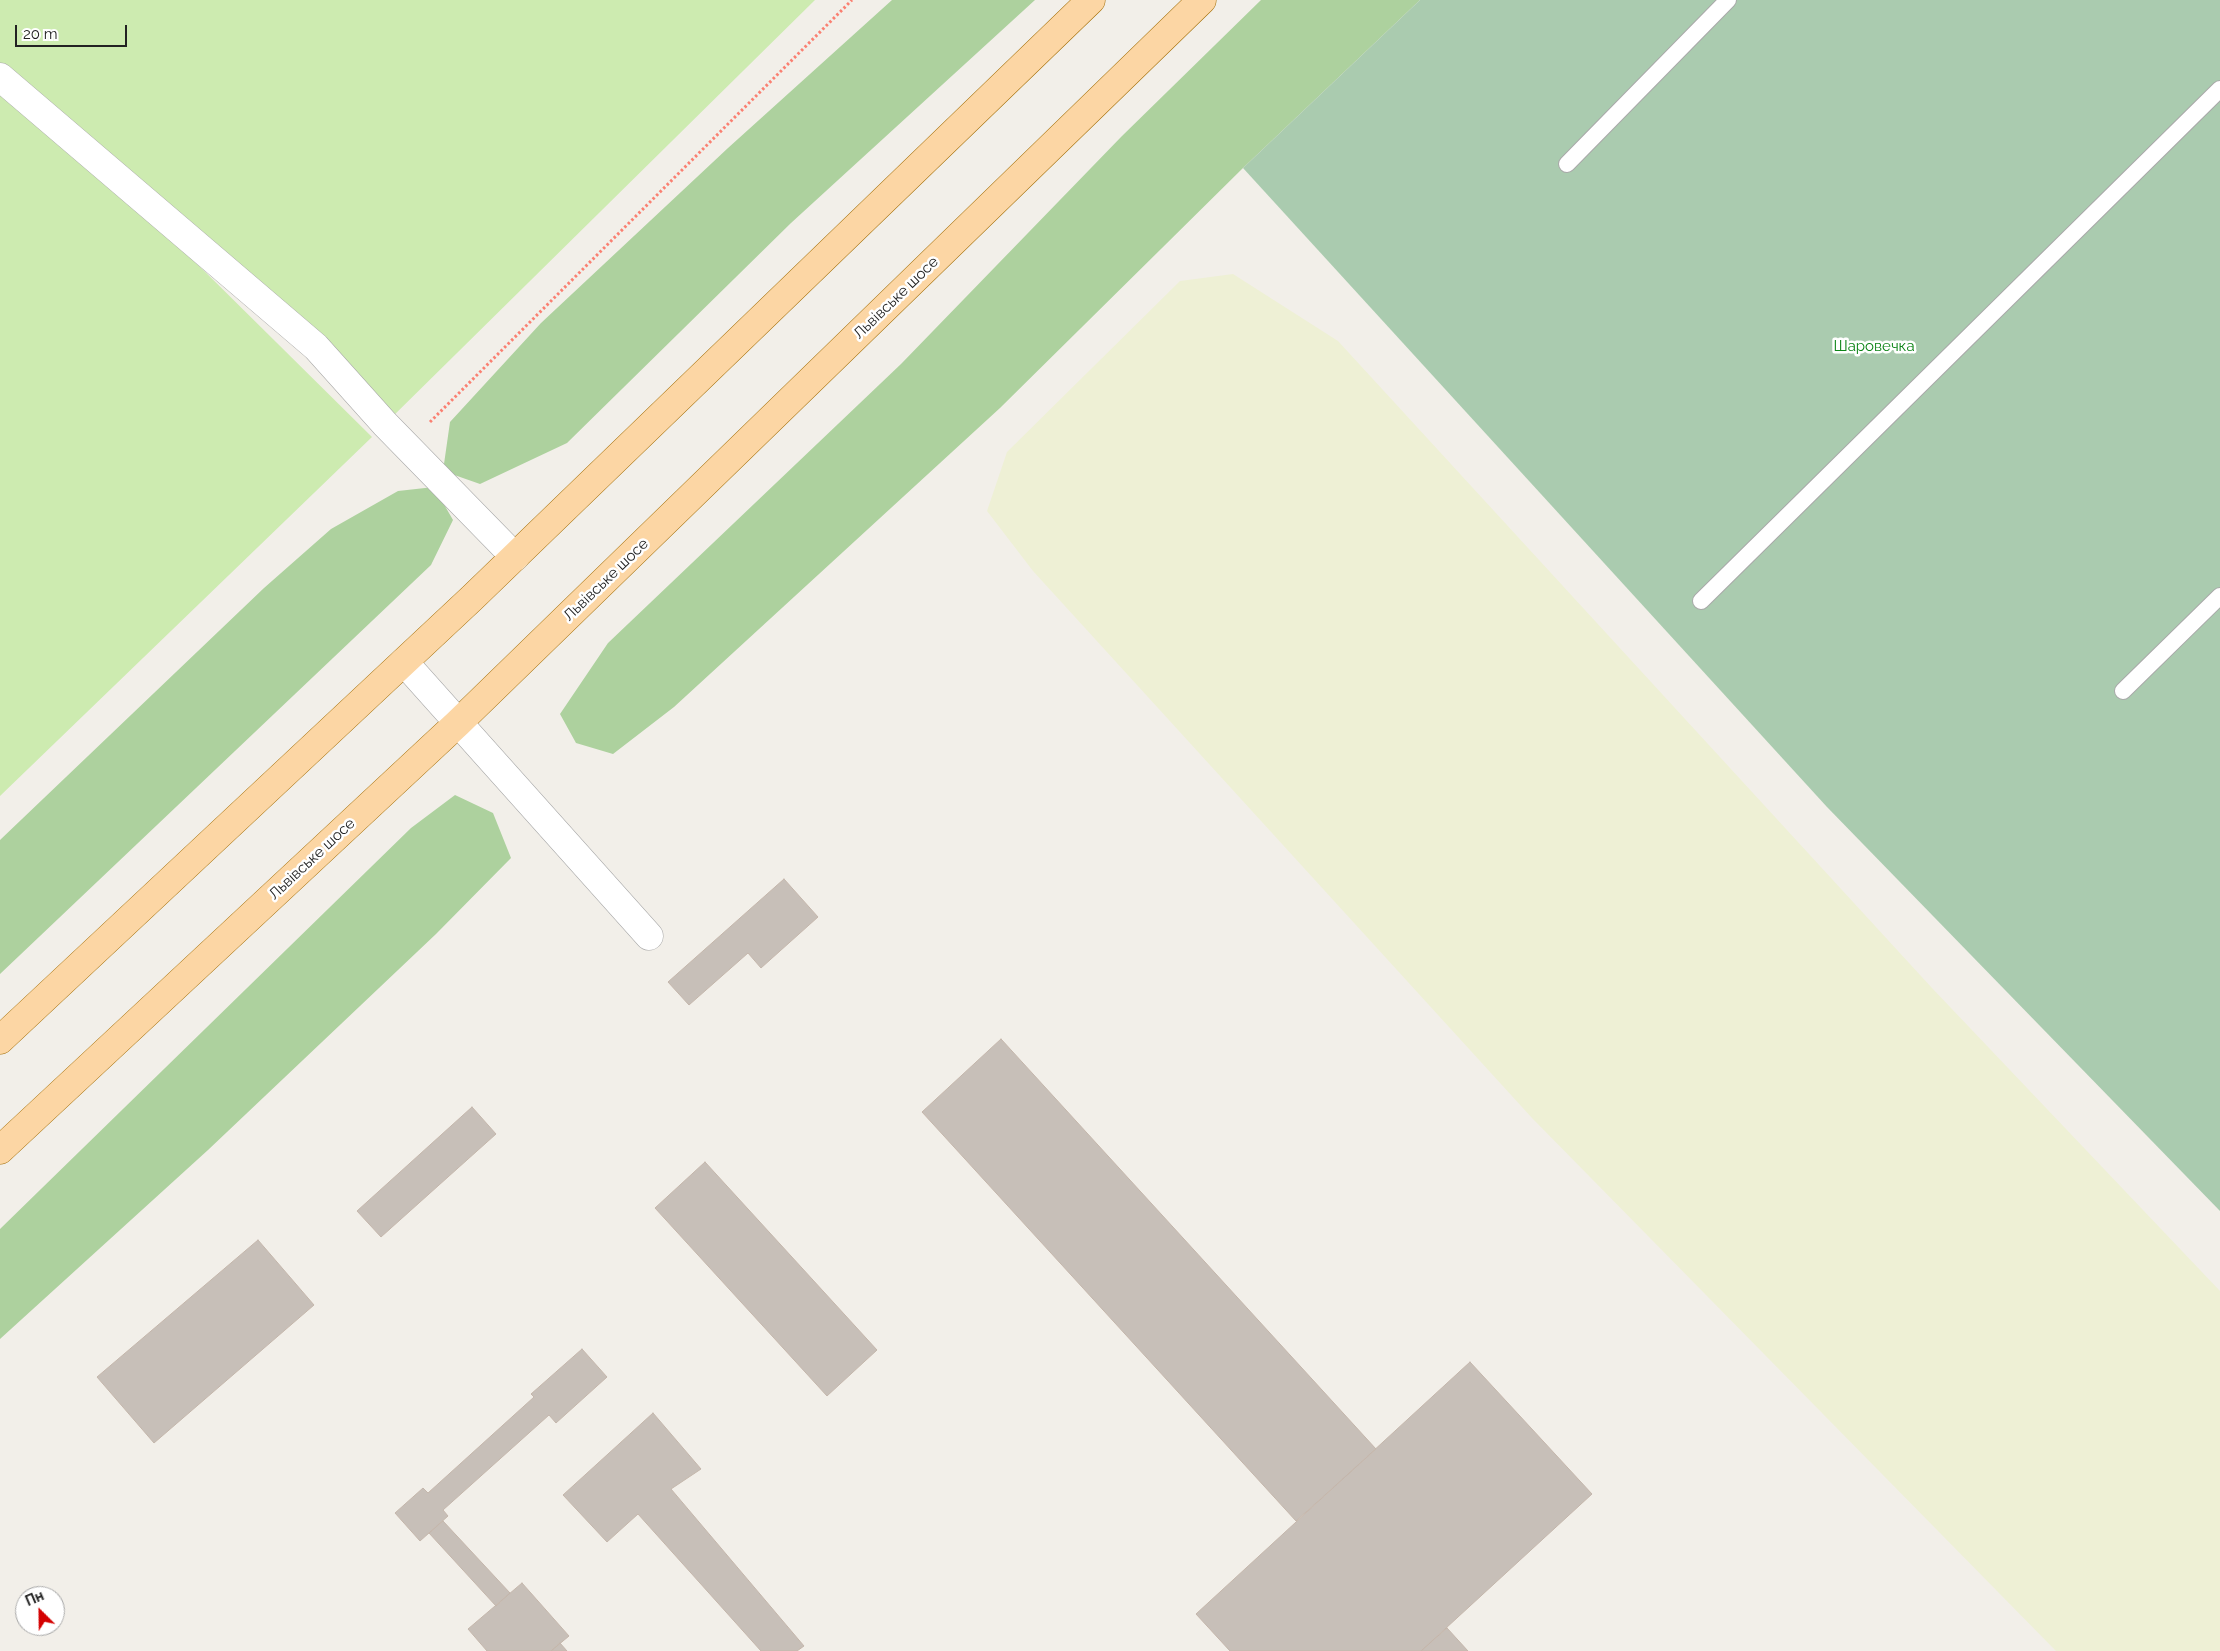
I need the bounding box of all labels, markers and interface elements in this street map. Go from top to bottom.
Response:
scale bar [18,15,130,47]
text: 20 m [23,25,58,43]
street label: Львівське шосе [850,253,942,343]
park label: Шаровечка [1833,337,1915,355]
street label: Львівське шосе [560,535,652,625]
street label: Львівське шосе [265,815,359,903]
north arrow [15,1586,65,1636]
text: Пн [23,1587,46,1609]

